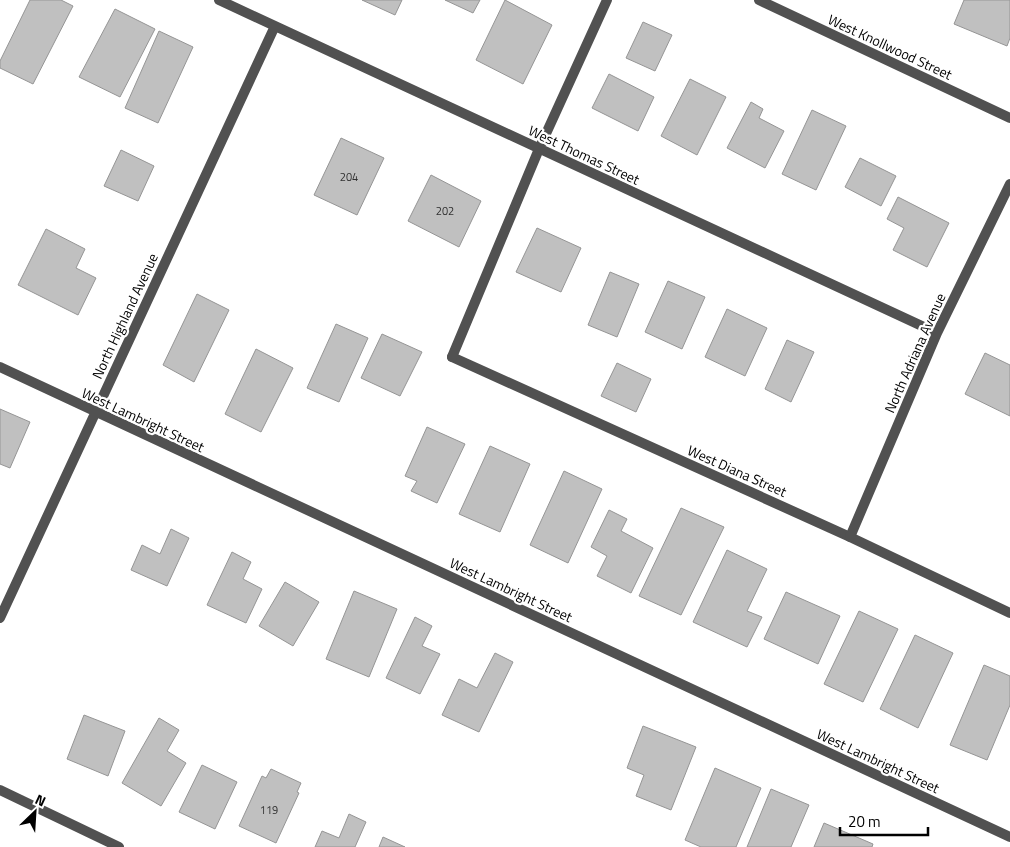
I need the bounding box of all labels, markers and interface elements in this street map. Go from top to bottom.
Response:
street label: West Knollwood Street [825,9,956,85]
street label: West Thomas Street [525,120,643,190]
house number: 204 [340,169,358,185]
house number: 202 [436,203,454,219]
street label: North Highland Avenue [86,250,163,382]
street label: North Adriana Avenue [879,290,950,416]
street label: West Lambright Street [78,382,208,457]
street label: West Diana Street [684,439,790,502]
street label: West Lambright Street [446,552,576,627]
street label: West Lambright Street [813,723,943,798]
north arrow [10,787,60,837]
text: N [32,788,50,811]
house number: 119 [260,802,278,818]
scale bar [840,804,928,836]
text: 20 m [848,810,881,833]

